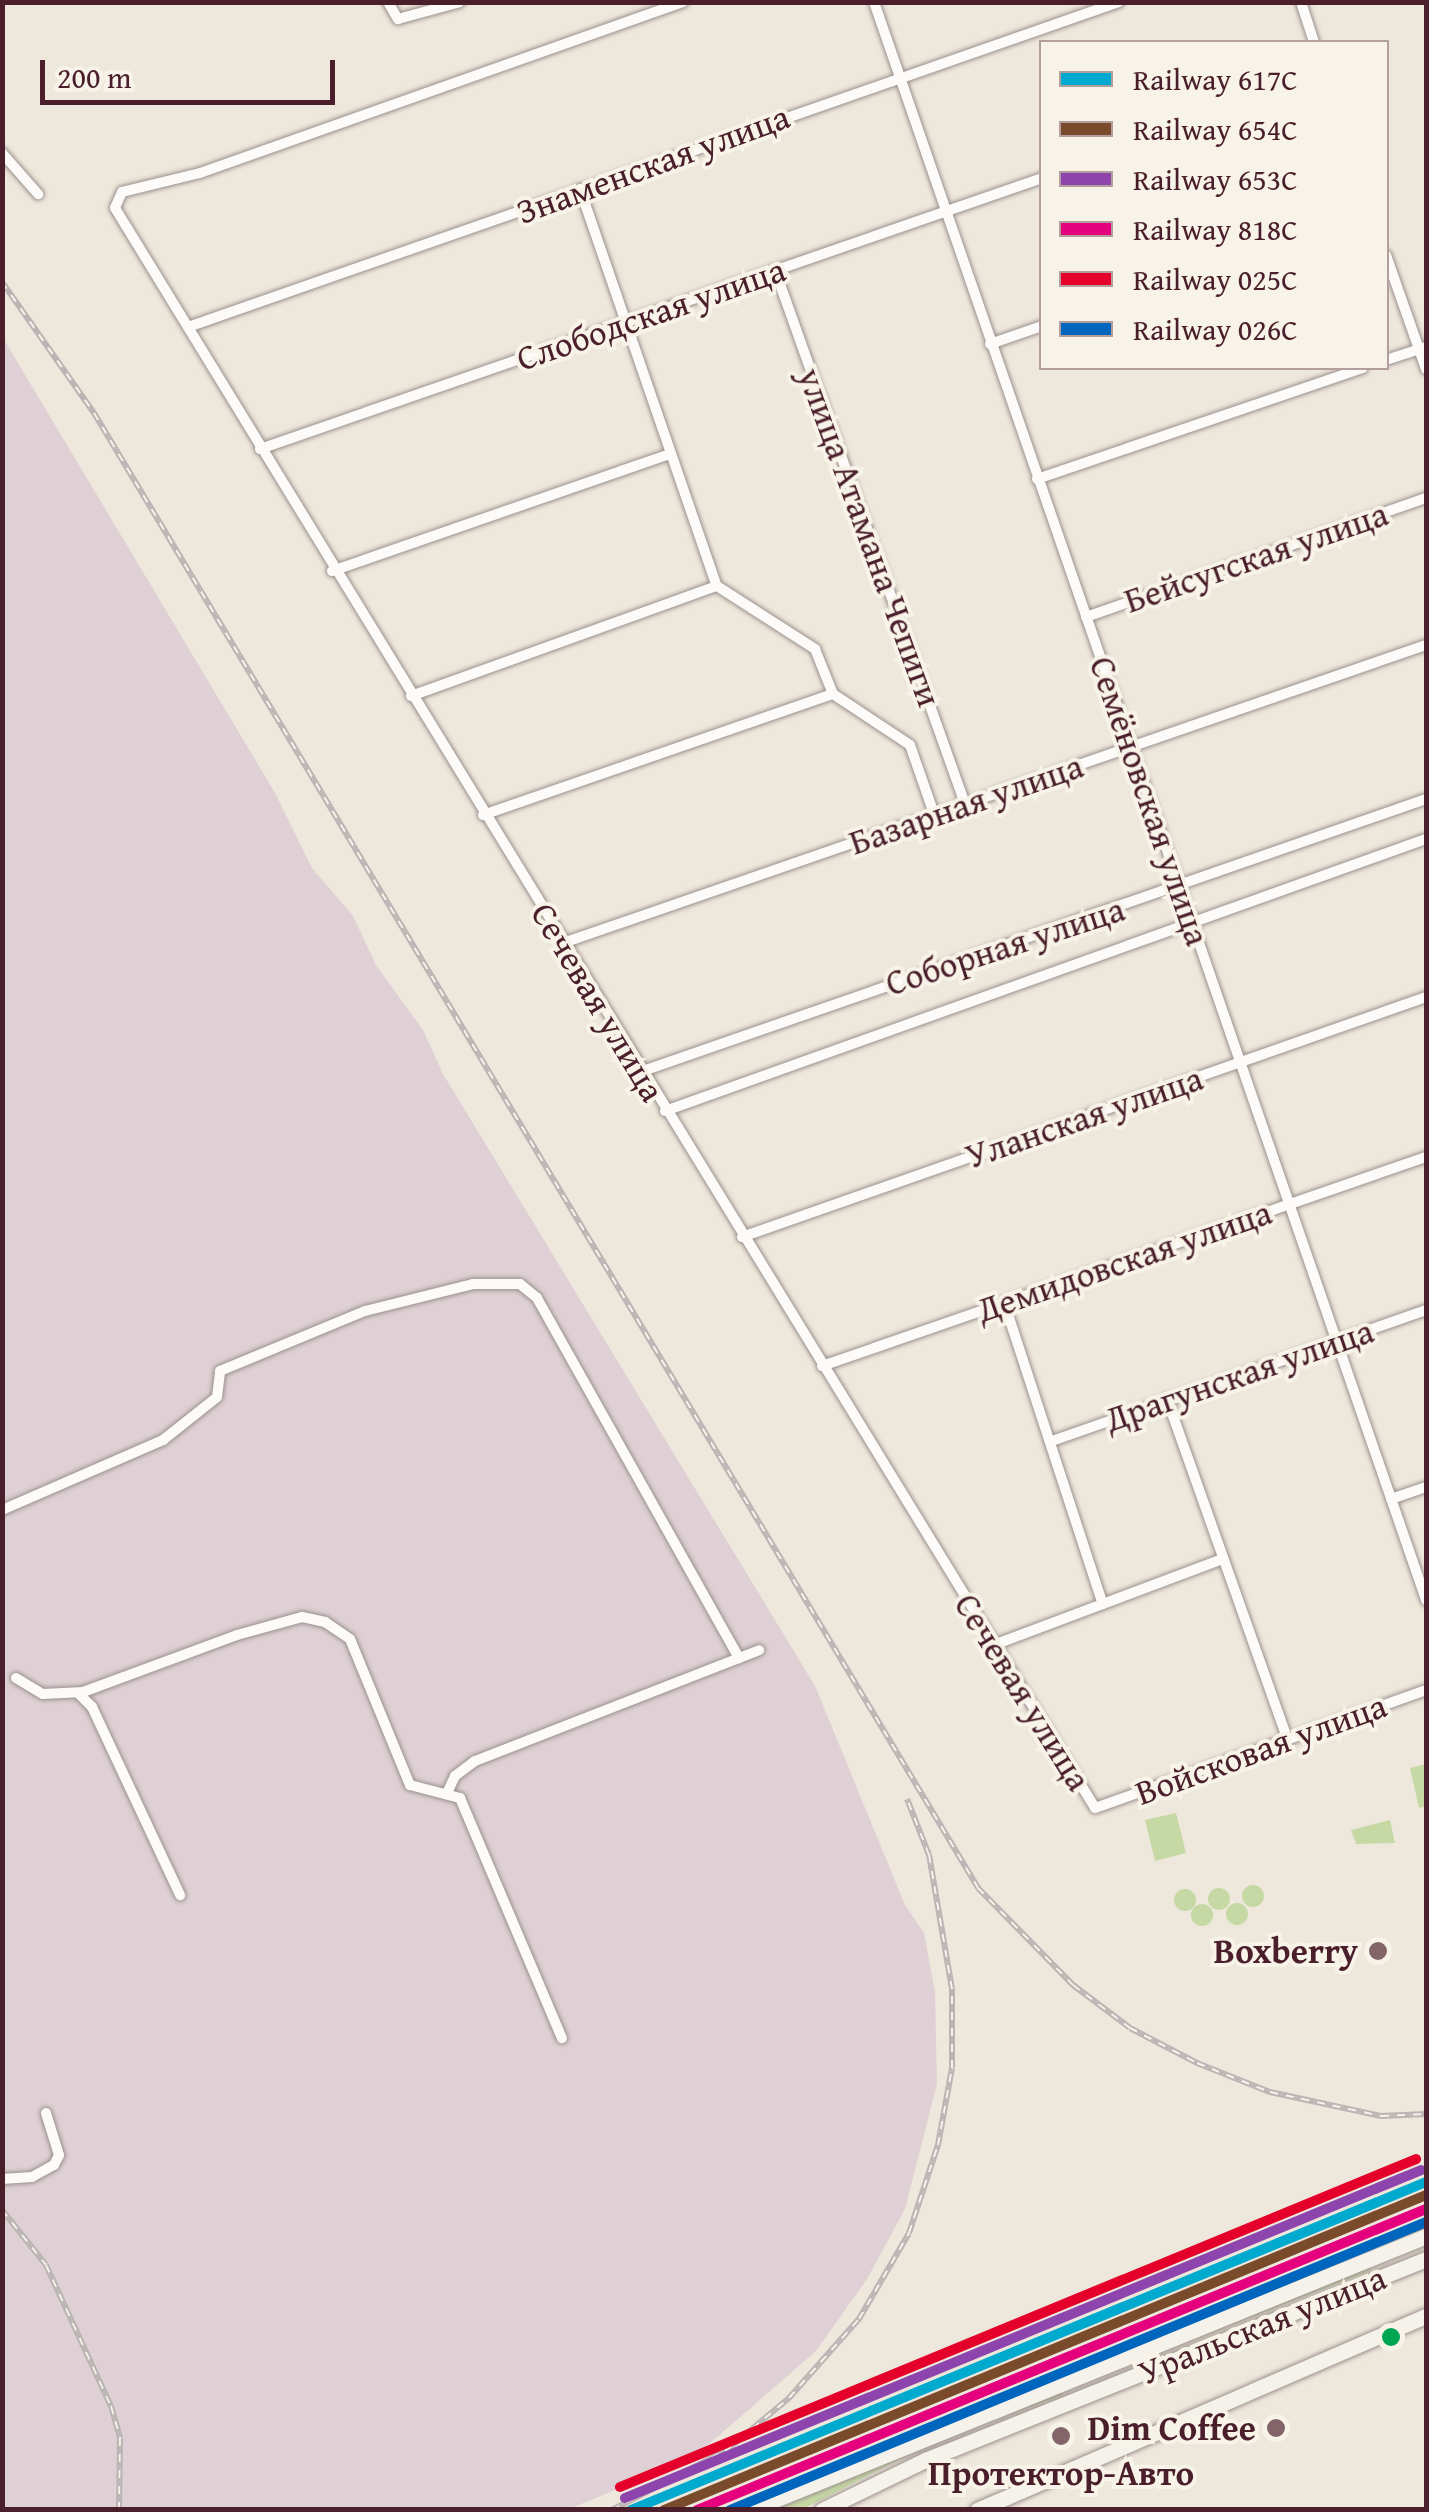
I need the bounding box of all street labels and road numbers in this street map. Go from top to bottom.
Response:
street label: Знаменская улица [511,95,795,233]
street label: Слободская улица [511,248,791,380]
street label: улица Атамана Чепиги [789,362,951,712]
street label: Бейсугская улица [1119,492,1393,622]
street label: Семёновская улица [1081,651,1219,951]
street label: Базарная улица [844,744,1088,864]
street label: Соборная улица [880,888,1130,1004]
street label: Сечевая улица [522,895,674,1109]
street label: Уланская улица [960,1057,1208,1177]
street label: Демидовская улица [971,1191,1277,1331]
street label: Драгунская улица [1099,1309,1379,1441]
street label: Сечевая улица [946,1586,1100,1798]
street label: Войсковая улица [1130,1684,1392,1814]
street label: Уральская улица [1132,2256,1392,2394]

